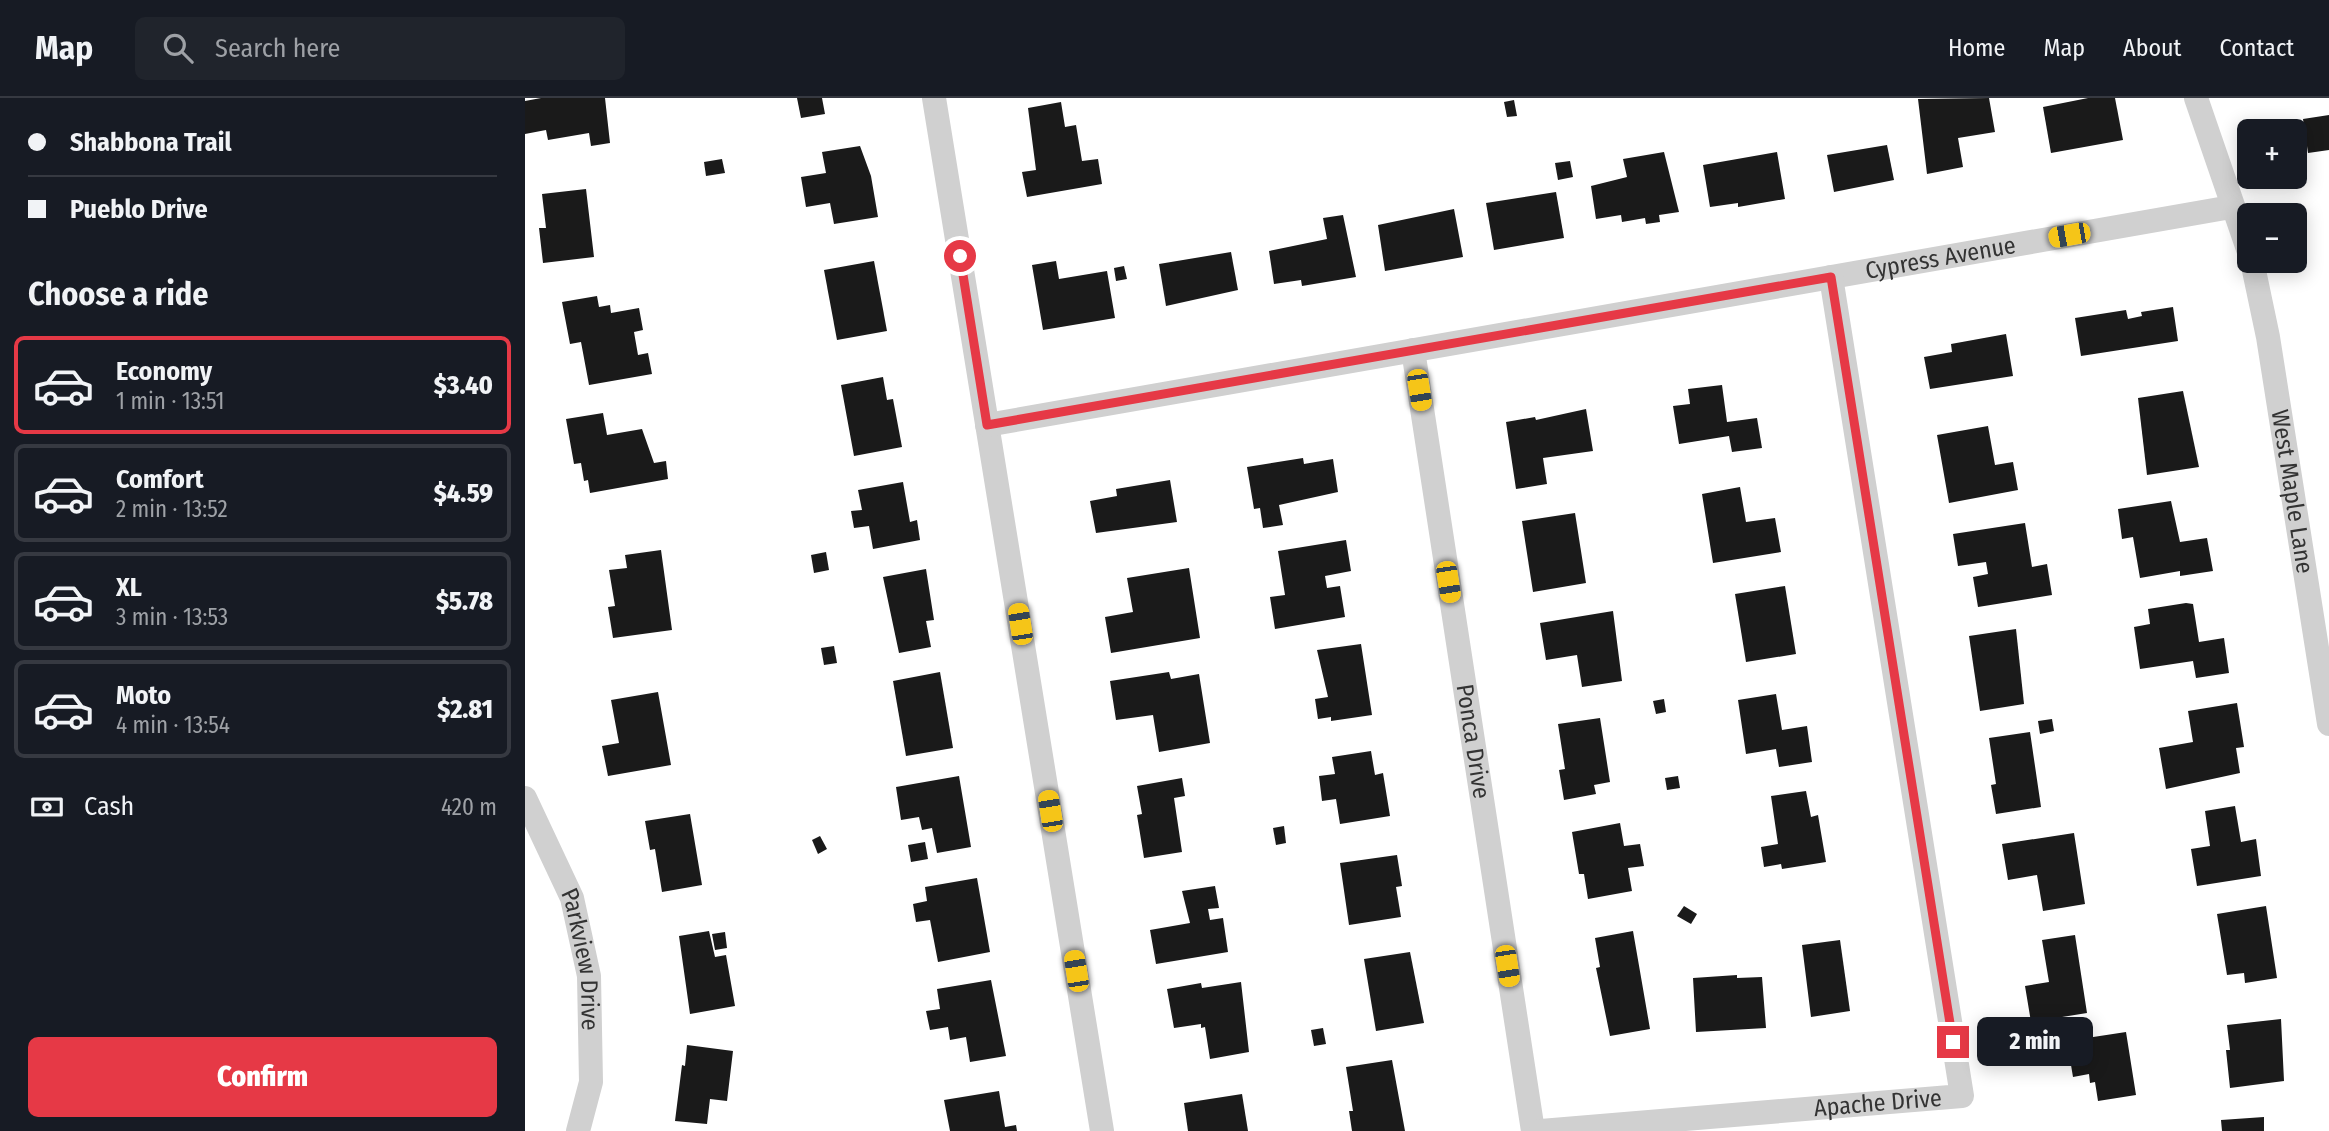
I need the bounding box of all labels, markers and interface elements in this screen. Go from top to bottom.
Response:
search box [135,17,625,80]
text: Map [35,28,93,68]
icon: search [159,29,197,67]
text: Search here [215,33,340,64]
text: Home [1948,34,2005,62]
text: Map [2043,34,2085,62]
text: About [2123,34,2181,62]
text: Contact [2219,34,2294,62]
map controls [2237,119,2307,273]
button: + [2237,119,2307,189]
text: Shabbona Trail [70,127,232,158]
text: Pueblo Drive [70,194,208,225]
button: − [2237,203,2307,273]
car [2047,221,2092,249]
street label: Cypress Avenue [1863,231,2018,285]
route start [944,240,976,272]
text: Choose a ride [28,275,209,313]
icon: car [32,354,95,417]
text: Economy [116,356,212,387]
car [1406,368,1433,412]
text: $3.40 [434,370,493,401]
text: 1 min · 13:51 [116,387,224,415]
street label: West Maple Lane [2266,408,2319,575]
icon: car [32,462,95,525]
text: Comfort [116,464,204,495]
text: $4.59 [434,478,493,509]
text: 2 min · 13:52 [116,495,228,523]
car [1435,560,1462,604]
icon: car [32,570,95,633]
text: XL [116,572,142,603]
text: $5.78 [436,586,493,617]
car [1007,602,1034,646]
text: 3 min · 13:53 [116,603,228,631]
icon: car [32,678,95,741]
text: Moto [116,680,171,711]
street label: Ponca Drive [1451,682,1496,801]
text: $2.81 [437,694,493,725]
text: 4 min · 13:54 [116,711,230,739]
icon: cash [28,788,66,826]
car [1037,789,1064,833]
text: Cash [84,791,134,822]
text: 420 m [441,793,497,821]
street label: Parkview Drive [555,884,604,1031]
car [1494,944,1521,988]
car [1063,949,1090,993]
callout: 2 min [1977,1018,2093,1066]
route end [1937,1026,1969,1058]
text: 2 min [2010,1027,2060,1055]
button: Confirm [28,1037,497,1117]
street label: Apache Drive [1813,1084,1943,1122]

